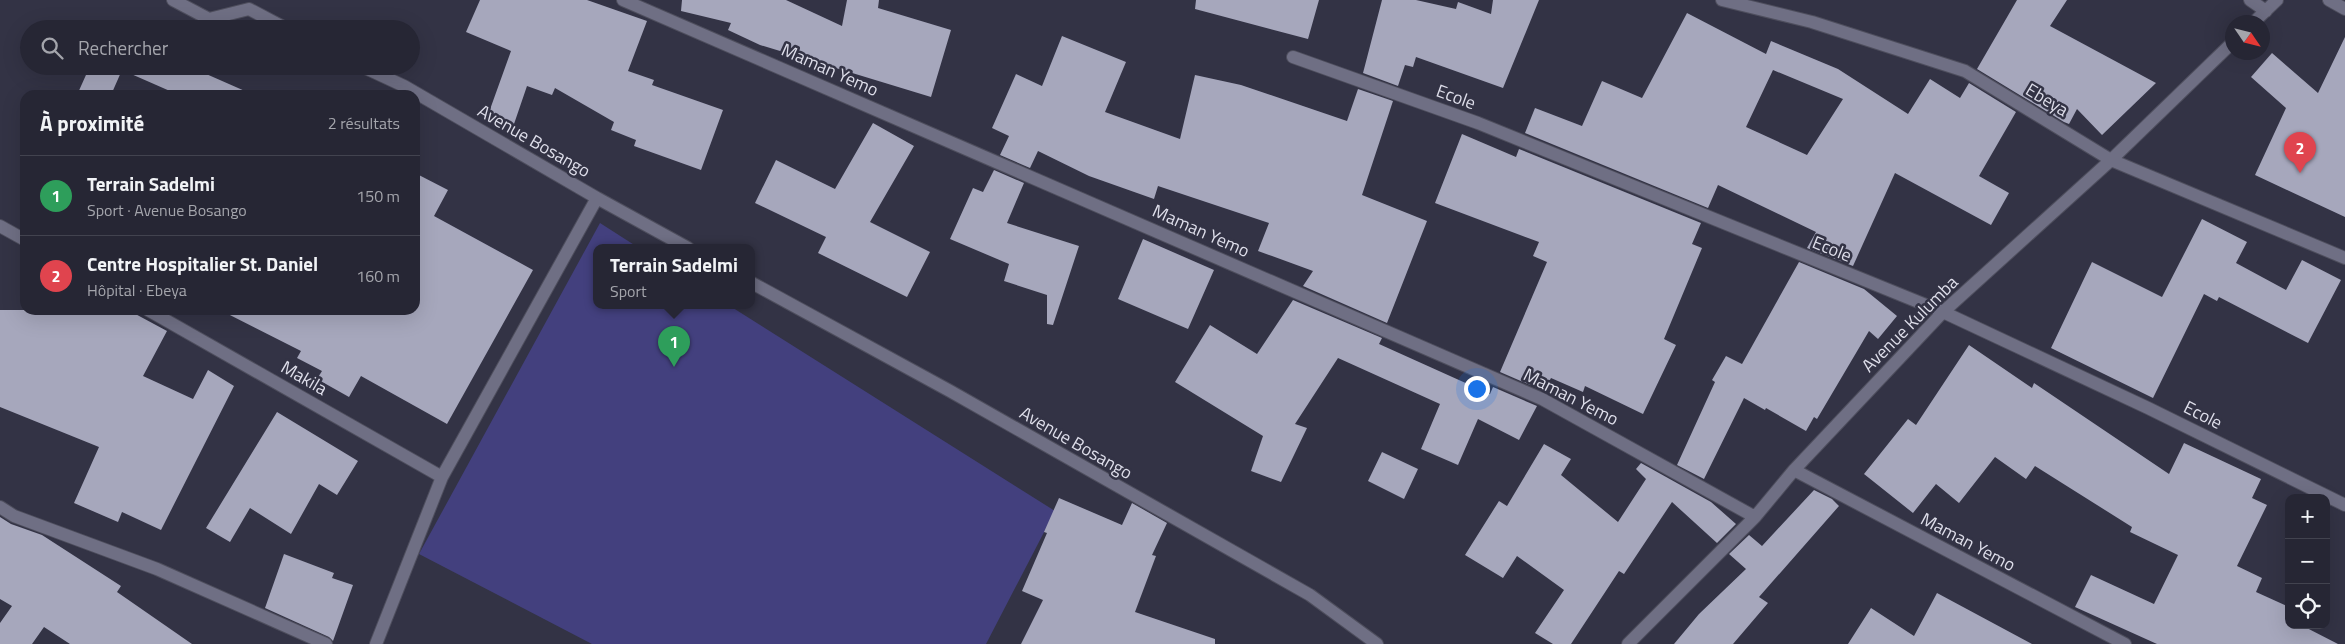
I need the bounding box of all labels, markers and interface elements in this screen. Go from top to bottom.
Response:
north arrow [2225,15,2270,60]
search box [20,20,420,75]
text: Rechercher [78,33,168,62]
icon: search [38,34,66,62]
street label: Maman Yemo [777,36,883,103]
street label: Ebeya [2021,76,2074,123]
street label: Ecole [1433,77,1480,116]
street label: Avenue Bosango [473,97,596,184]
text: À proximité [40,107,144,139]
text: 2 résultats [328,111,400,135]
pin: 2 [2284,132,2316,173]
text: Terrain Sadelmi [87,169,215,198]
text: 1 [52,184,60,208]
text: 150 m [356,184,400,208]
street label: Maman Yemo [1148,197,1254,264]
text: Sport · Avenue Bosango [87,198,247,222]
street label: Ecole [1808,228,1856,269]
popup [593,244,755,309]
text: Centre Hospitalier St. Daniel [87,249,318,278]
text: Terrain Sadelmi [610,250,738,279]
text: 2 [52,264,60,288]
text: 160 m [356,264,400,288]
street label: Avenue Kulumba [1855,269,1964,378]
text: Hôpital · Ebeya [87,278,187,302]
text: Sport [610,279,647,303]
pin: 1 [658,326,690,367]
street label: Makila [276,353,333,402]
street label: Maman Yemo [1519,361,1624,432]
your location [1464,376,1490,402]
street label: Ecole [2179,393,2227,436]
street label: Avenue Bosango [1015,399,1138,486]
map controls [2285,494,2330,629]
button: + [2285,494,2330,539]
street label: Maman Yemo [1916,505,2020,578]
button: − [2285,539,2330,584]
button: locate [2285,584,2330,629]

